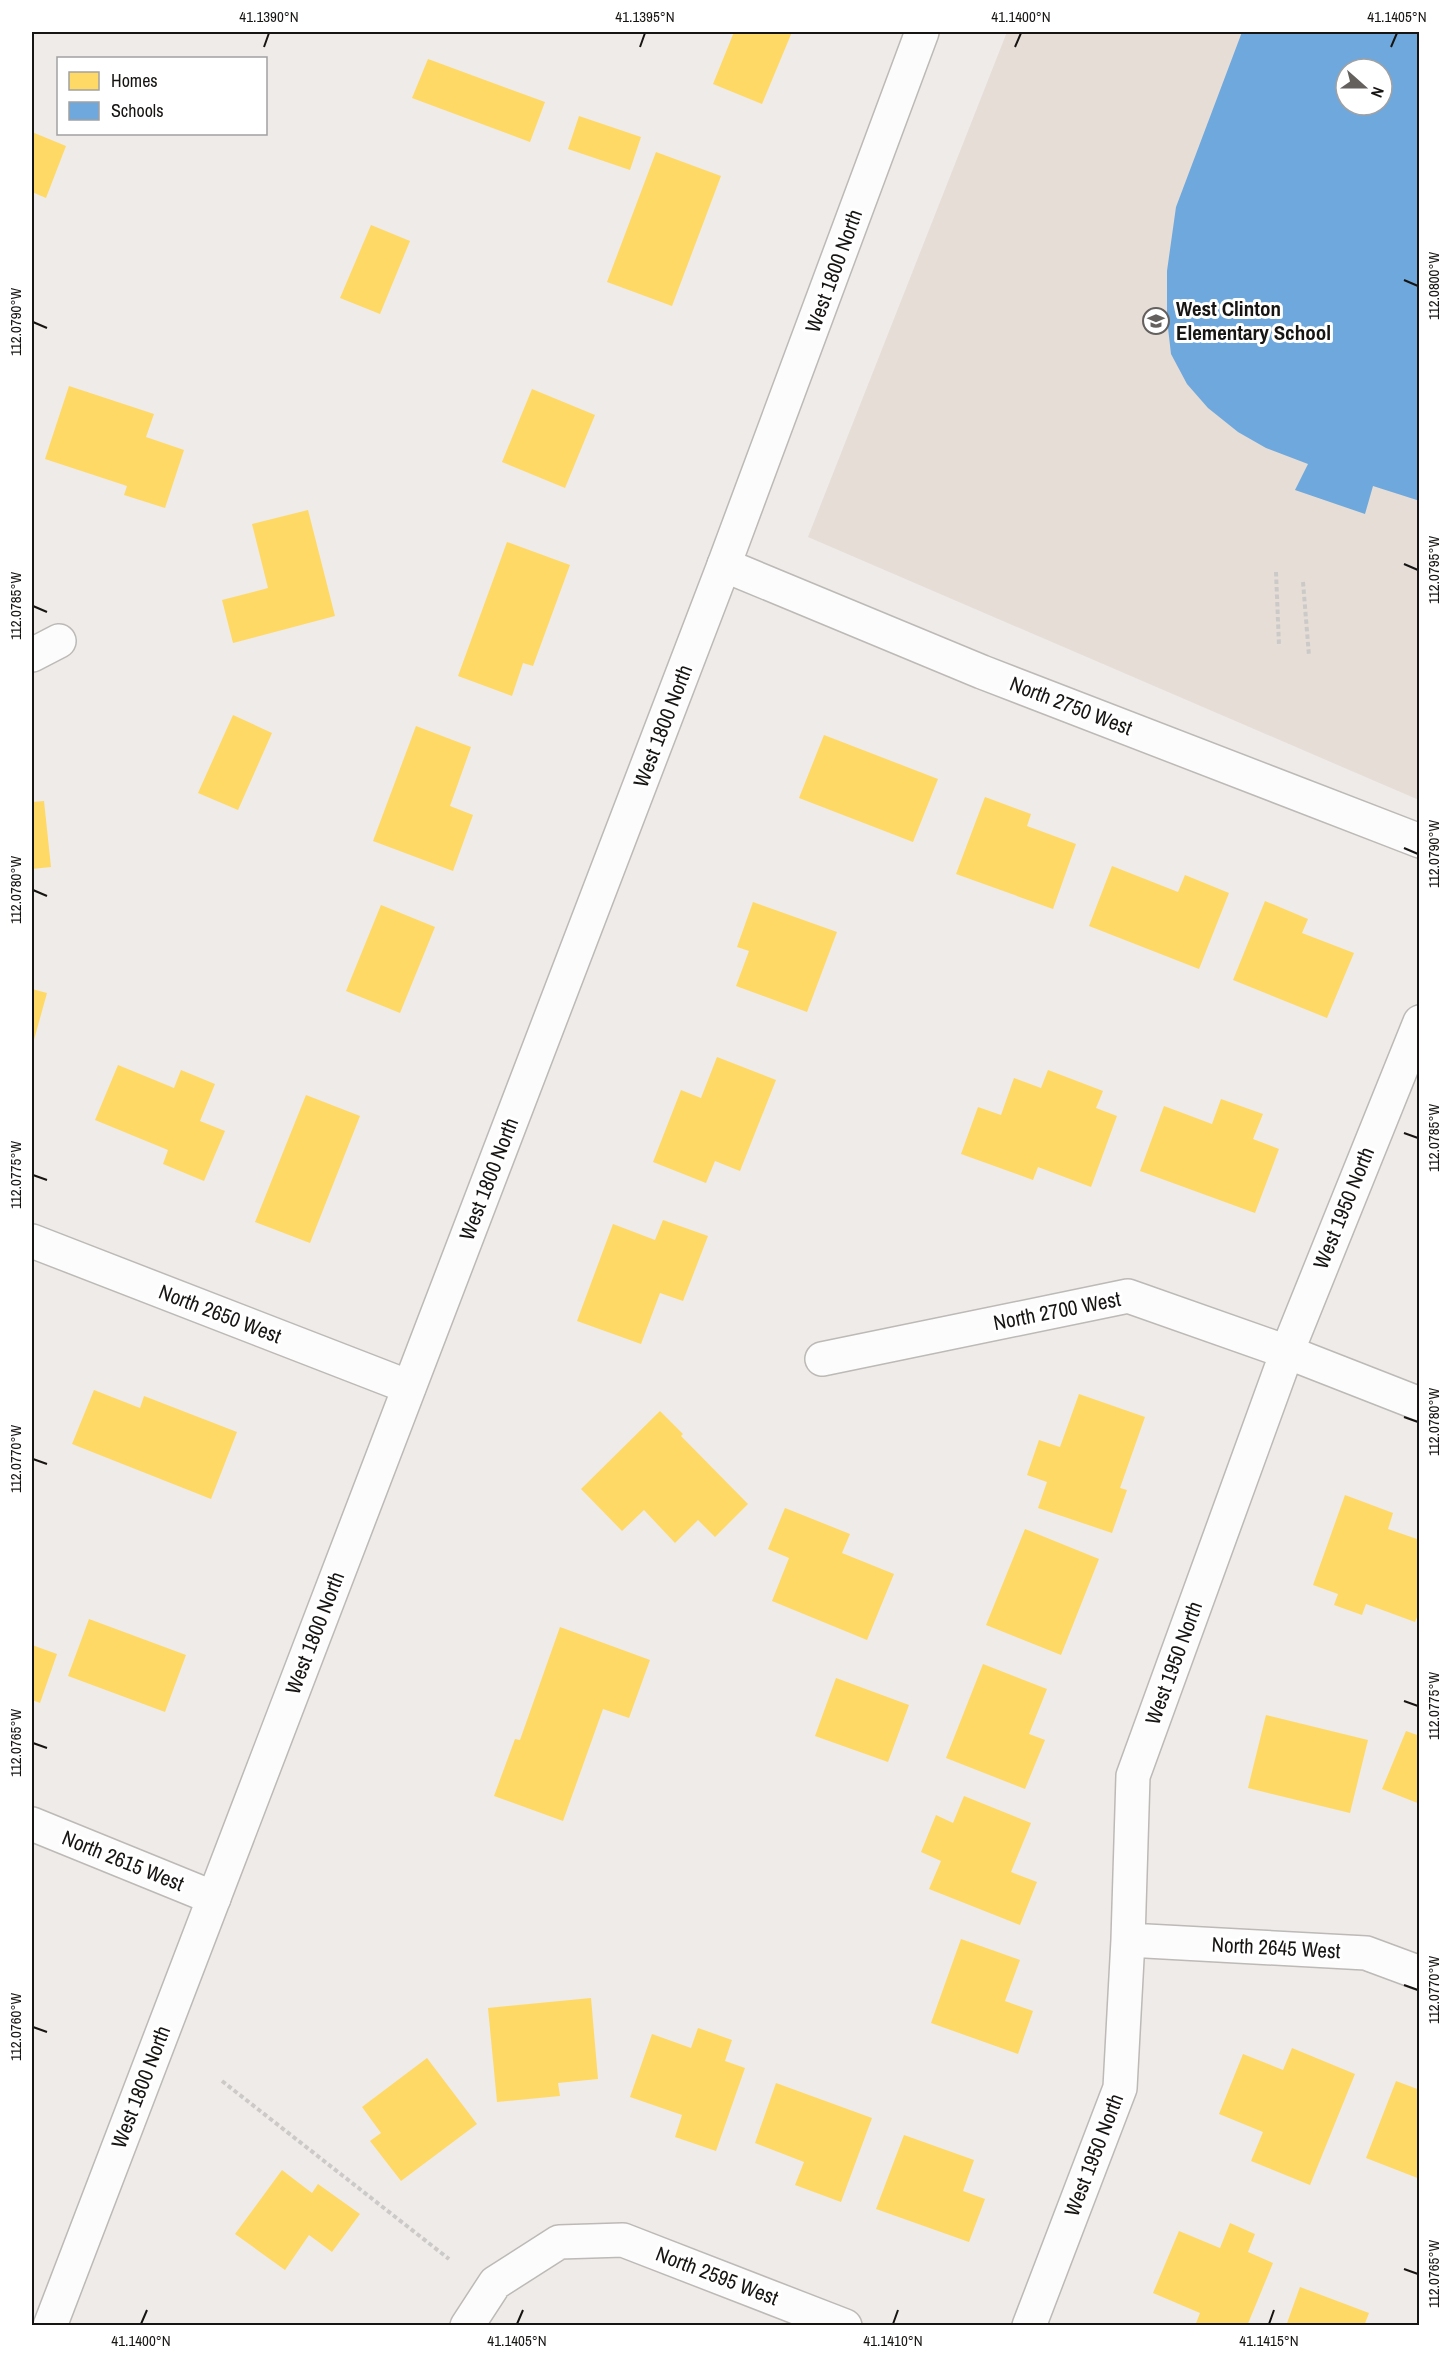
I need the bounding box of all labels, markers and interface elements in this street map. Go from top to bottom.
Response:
text: 41.1390°N [239,6,299,27]
text: 41.1395°N [615,6,675,27]
text: 41.1400°N [991,6,1051,27]
text: 41.1405°N [1367,6,1427,27]
legend [57,57,267,135]
north arrow [1334,57,1394,117]
text: Homes [111,68,158,93]
text: N [1366,84,1390,101]
text: Schools [111,98,164,123]
street label: West 1800 North [798,205,869,336]
text: 112.0800°W [1423,252,1444,320]
text: 112.0790°W [5,288,26,356]
place label: West Clinton Elementary School [1176,294,1331,347]
school or university icon: West Clinton Elementary School [1141,306,1171,336]
text: 112.0795°W [1423,536,1444,604]
text: 112.0785°W [5,572,26,640]
street label: West 1800 North [626,660,699,791]
street label: North 2750 West [1006,669,1137,742]
text: 112.0790°W [1423,820,1444,888]
text: 112.0780°W [5,856,26,924]
text: 112.0785°W [1423,1104,1444,1172]
street label: West 1800 North [452,1113,525,1244]
text: 112.0775°W [5,1141,26,1209]
street label: West 1950 North [1306,1143,1381,1273]
street label: North 2650 West [155,1277,286,1350]
street label: North 2700 West [991,1284,1123,1337]
text: 112.0780°W [1423,1388,1444,1456]
text: 112.0770°W [5,1425,26,1493]
street label: West 1800 North [278,1567,351,1698]
street label: West 1950 North [1138,1597,1209,1728]
text: 112.0775°W [1423,1672,1444,1740]
text: 112.0765°W [5,1709,26,1777]
street label: North 2615 West [58,1823,189,1898]
street label: North 2645 West [1211,1930,1341,1965]
text: 112.0770°W [1423,1956,1444,2024]
text: 112.0760°W [5,1993,26,2061]
street label: West 1800 North [104,2021,177,2152]
street label: West 1950 North [1057,2089,1130,2220]
street label: North 2595 West [652,2239,783,2312]
text: 112.0765°W [1423,2240,1444,2308]
text: 41.1400°N [111,2330,171,2351]
text: 41.1405°N [487,2330,547,2351]
text: 41.1410°N [863,2330,923,2351]
text: 41.1415°N [1239,2330,1299,2351]

